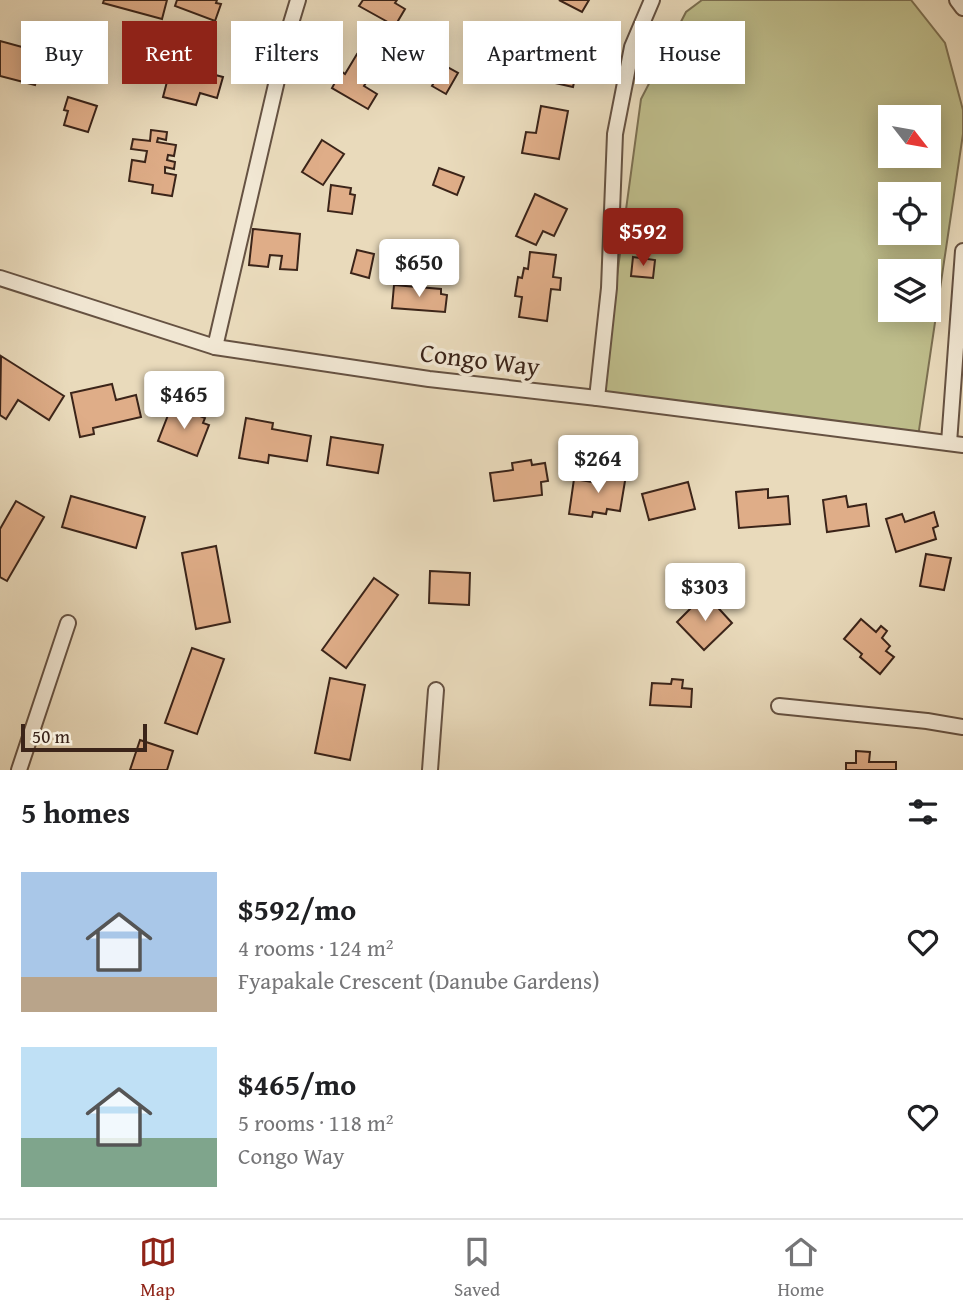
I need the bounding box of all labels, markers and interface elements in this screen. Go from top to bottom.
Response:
chip: Buy [21,21,108,84]
chip: Rent [122,21,217,84]
chip: Filters [231,21,343,84]
chip: New [357,21,449,84]
chip: Apartment [463,21,621,84]
chip: House [635,21,745,84]
north arrow [878,105,942,168]
map controls [878,105,941,322]
button: locate [878,182,941,245]
pin: $592 [602,208,684,268]
text: $592 [619,214,667,247]
pin: $650 [378,240,460,299]
text: $650 [395,245,443,278]
button: layers [878,259,941,322]
street label: Congo Way [418,332,542,386]
pin: $465 [143,372,225,431]
text: $465 [160,377,208,410]
pin: $264 [557,435,639,495]
text: $264 [574,441,622,474]
pin: $303 [664,564,746,623]
text: $303 [681,569,729,602]
scale bar [21,721,147,753]
text: 50 m [32,722,70,750]
text: 5 homes [21,790,130,834]
icon: filters [904,793,942,831]
text: $592/mo [238,887,356,931]
icon: home [77,900,161,984]
icon: heart [904,923,942,961]
text: 4 rooms · 124 m² [238,931,393,964]
text: Fyapakale Crescent (Danube Gardens) [238,964,600,997]
text: $465/mo [238,1062,356,1106]
icon: home [77,1075,161,1159]
icon: heart [904,1098,942,1136]
text: 5 rooms · 118 m² [238,1106,393,1139]
text: Congo Way [238,1139,344,1172]
tab: Map [139,1233,177,1303]
tab: Saved [454,1233,500,1303]
tab: Home [778,1233,824,1303]

